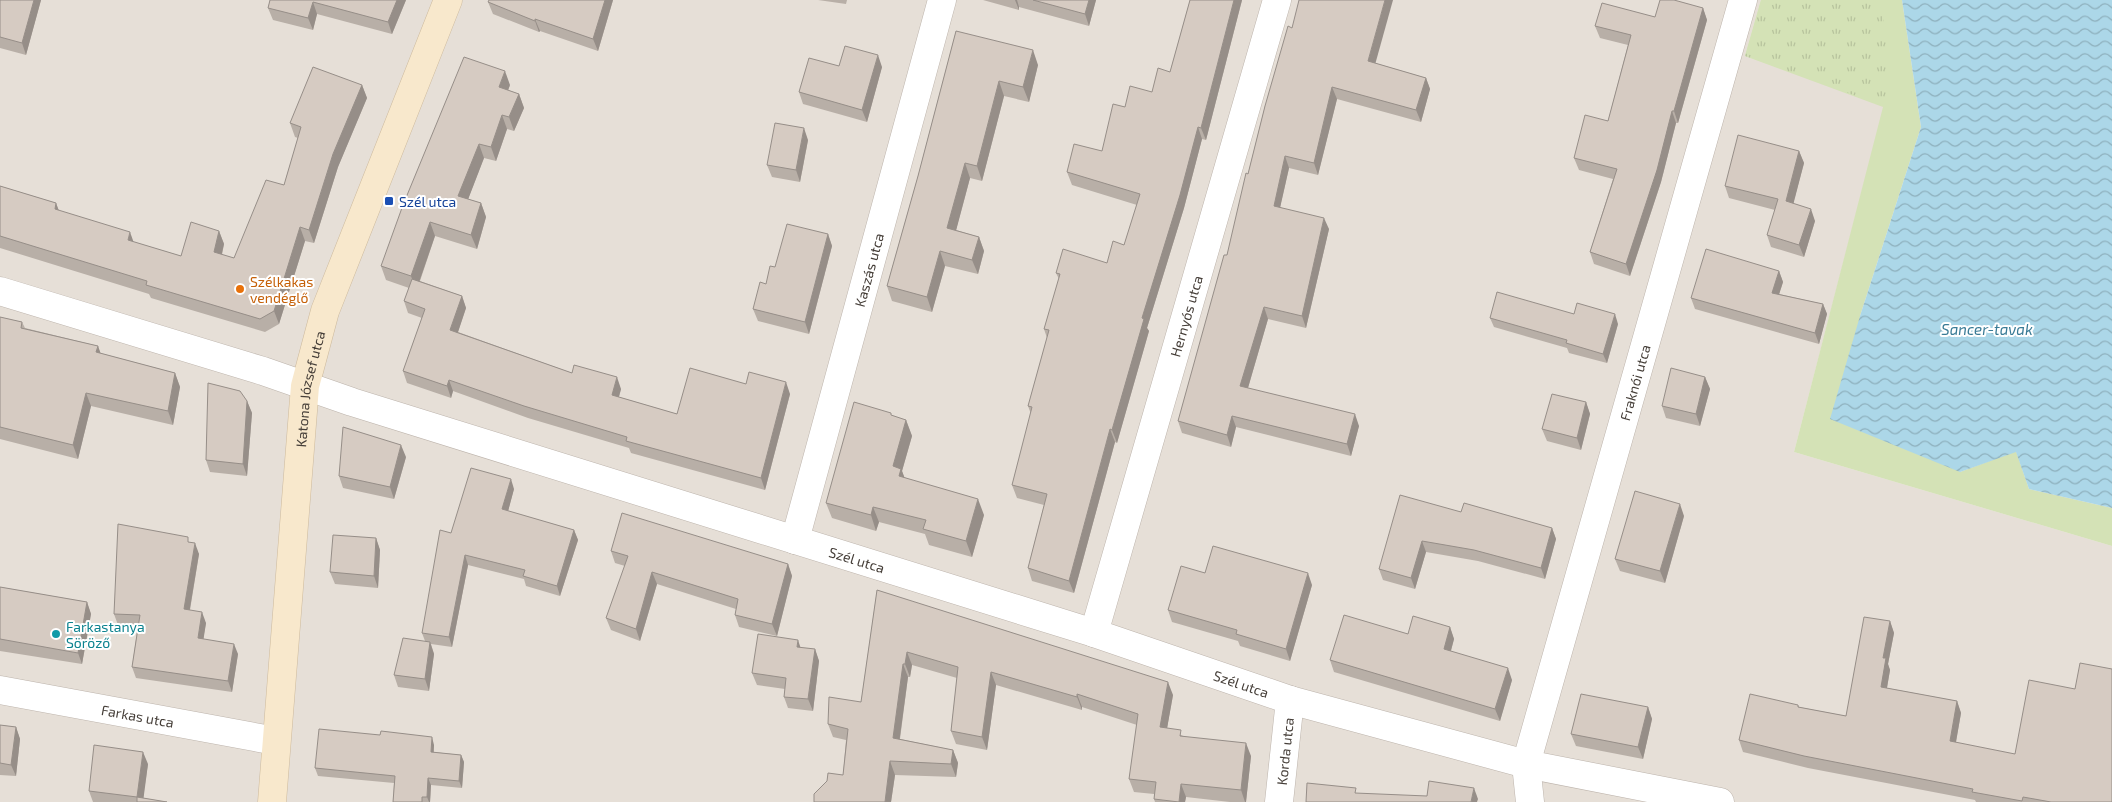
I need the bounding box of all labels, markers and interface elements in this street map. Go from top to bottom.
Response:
place label: Szél utca [399,193,456,210]
marker: Szél utca [383,195,395,207]
street label: Kaszás utca [850,231,887,309]
place label: Szélkakas vendéglő [250,273,313,306]
street label: Hernyós utca [1166,273,1205,359]
marker: Szélkakas vendéglő [234,283,246,295]
water label: Sancer-tavak [1941,320,2033,338]
street label: Katona József utca [292,329,328,448]
street label: Fraknói utca [1616,342,1653,422]
street label: Szél utca [827,543,887,576]
place label: Farkastanya Söröző [66,618,145,651]
marker: Farkastanya Söröző [50,628,62,640]
street label: Szél utca [1211,666,1271,701]
street label: Farkas utca [100,700,175,730]
street label: Korda utca [1272,716,1297,786]

